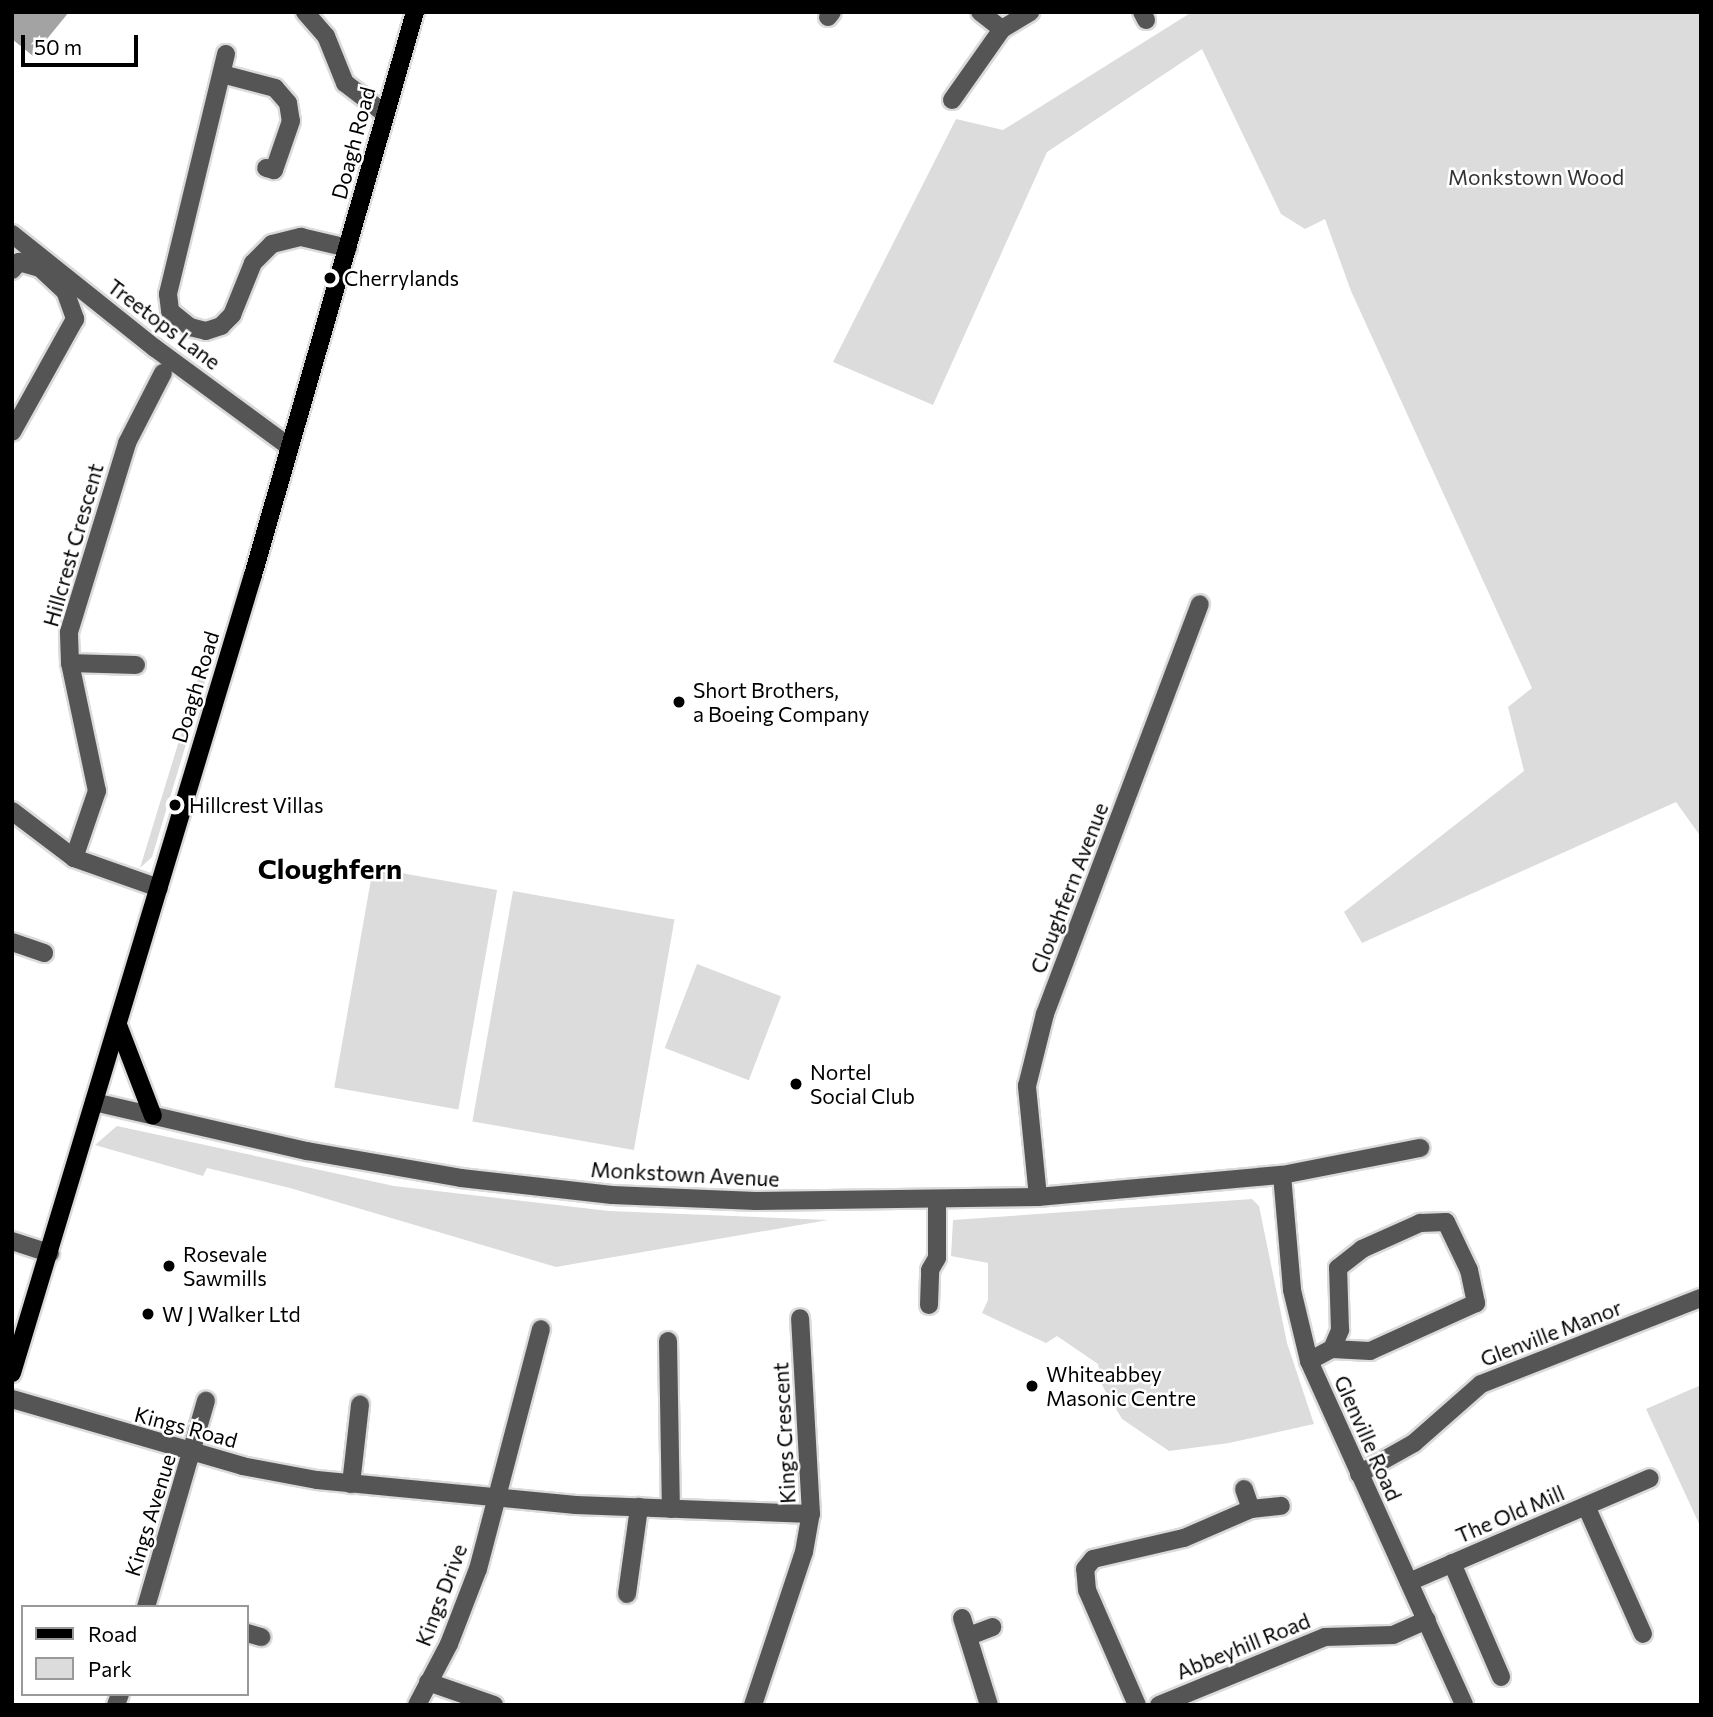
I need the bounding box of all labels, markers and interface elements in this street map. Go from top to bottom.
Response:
scale bar [24,21,142,65]
text: 50 m [34,34,82,59]
street label: Doagh Road [326,84,380,202]
park label: Monkstown Wood [1448,164,1624,190]
place label: Cherrylands [344,265,459,291]
marker: Cherrylands [322,270,338,286]
street label: Treetops Lane [103,273,225,375]
street label: Hillcrest Crescent [38,461,108,629]
street label: Doagh Road [166,628,224,746]
place label: Short Brothers, a Boeing Company [693,677,869,727]
marker: Short Brothers, a Boeing Company [671,694,687,710]
place label: Hillcrest Villas [189,792,323,818]
marker: Hillcrest Villas [167,797,183,813]
street label: Cloughfern Avenue [1025,799,1113,977]
district label: Cloughfern [258,851,402,885]
place label: Nortel Social Club [810,1059,915,1109]
marker: Nortel Social Club [788,1076,804,1092]
street label: Monkstown Avenue [590,1156,780,1192]
place label: Rosevale Sawmills [183,1241,267,1291]
marker: Rosevale Sawmills [161,1258,177,1274]
street label: Glenville Manor [1477,1294,1625,1372]
place label: W J Walker Ltd [162,1301,301,1327]
marker: W J Walker Ltd [140,1306,156,1322]
place label: Whiteabbey Masonic Centre [1046,1361,1196,1411]
street label: Kings Crescent [768,1362,800,1504]
street label: Glenville Road [1329,1371,1407,1505]
marker: Whiteabbey Masonic Centre [1024,1378,1040,1394]
street label: Kings Road [132,1401,240,1453]
street label: Kings Avenue [119,1451,181,1579]
street label: The Old Mill [1452,1480,1568,1548]
street label: Kings Drive [410,1540,472,1650]
legend [21,1605,248,1696]
street label: Abbeyhill Road [1172,1608,1314,1684]
text: Road [88,1621,137,1646]
text: Park [88,1656,132,1681]

